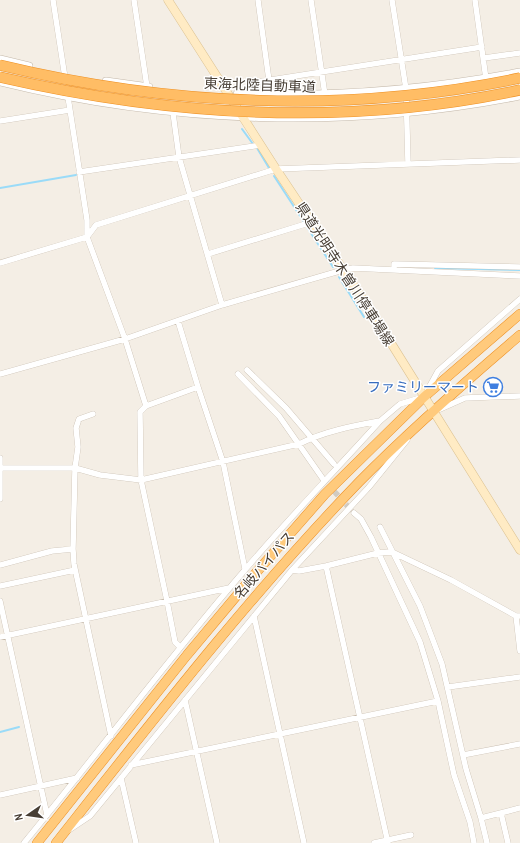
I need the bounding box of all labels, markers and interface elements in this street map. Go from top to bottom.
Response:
street label: 東海北陸自動車道 [204,74,316,96]
street label: 県道光明寺木曽川停車場線 [292,199,398,349]
supermarket icon: ファミリーマート [482,376,504,398]
place label: ファミリーマート [367,378,479,396]
street label: 名岐バイパス [230,527,298,603]
north arrow [8,795,48,835]
text: N [11,813,26,822]

